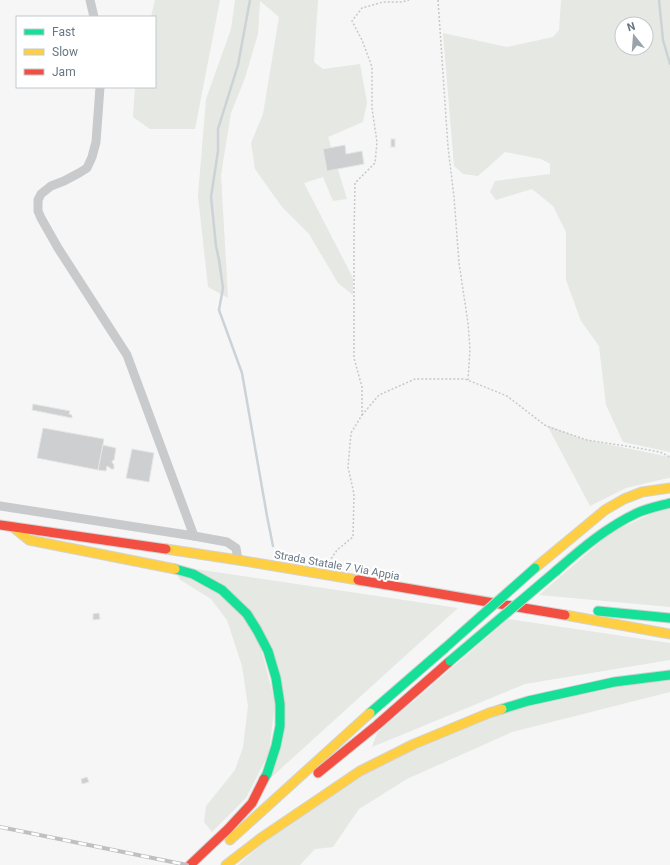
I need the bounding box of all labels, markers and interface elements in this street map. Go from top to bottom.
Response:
legend [16,16,156,88]
north arrow [614,16,654,56]
text: N [626,19,637,34]
text: Fast [52,25,75,39]
text: Slow [52,45,78,59]
text: Jam [52,65,76,79]
street label: Strada Statale 7 Via Appia [273,548,401,583]

